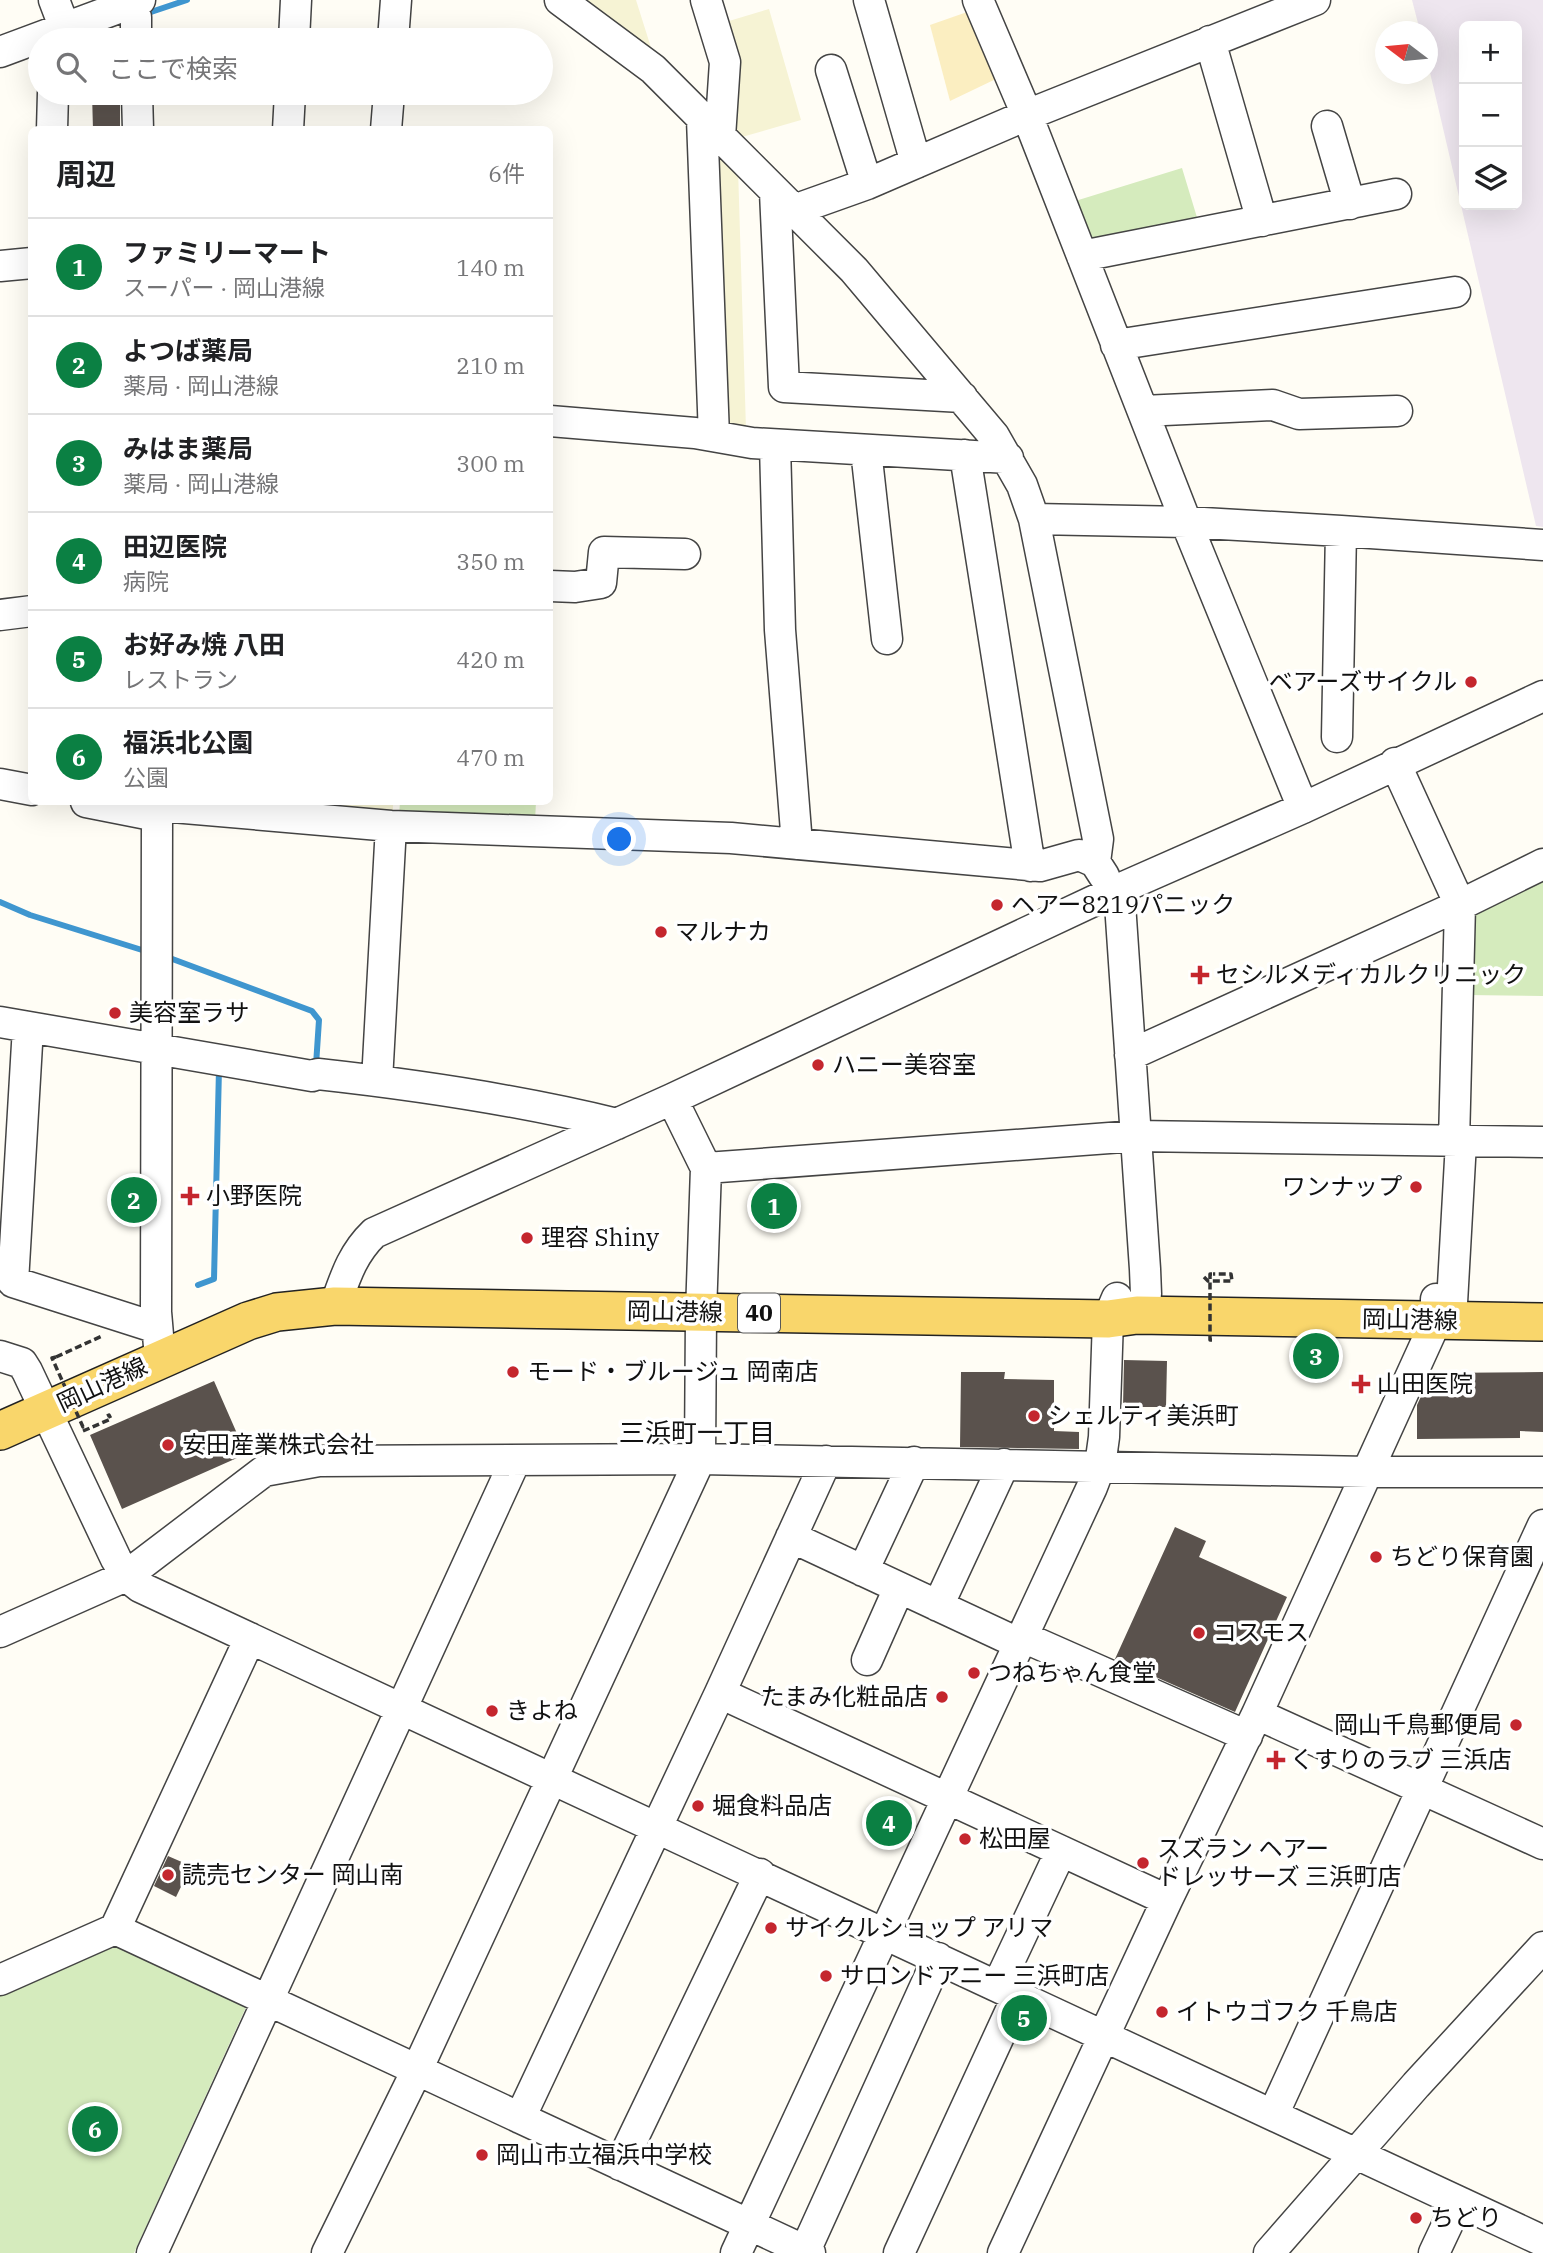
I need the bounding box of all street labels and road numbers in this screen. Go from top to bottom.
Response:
street label: 岡山港線 [627,1294,723,1328]
road number: 40 [738,1294,780,1332]
street label: 岡山港線 [1362,1302,1458,1336]
street label: 岡山港線 [51,1349,152,1419]

